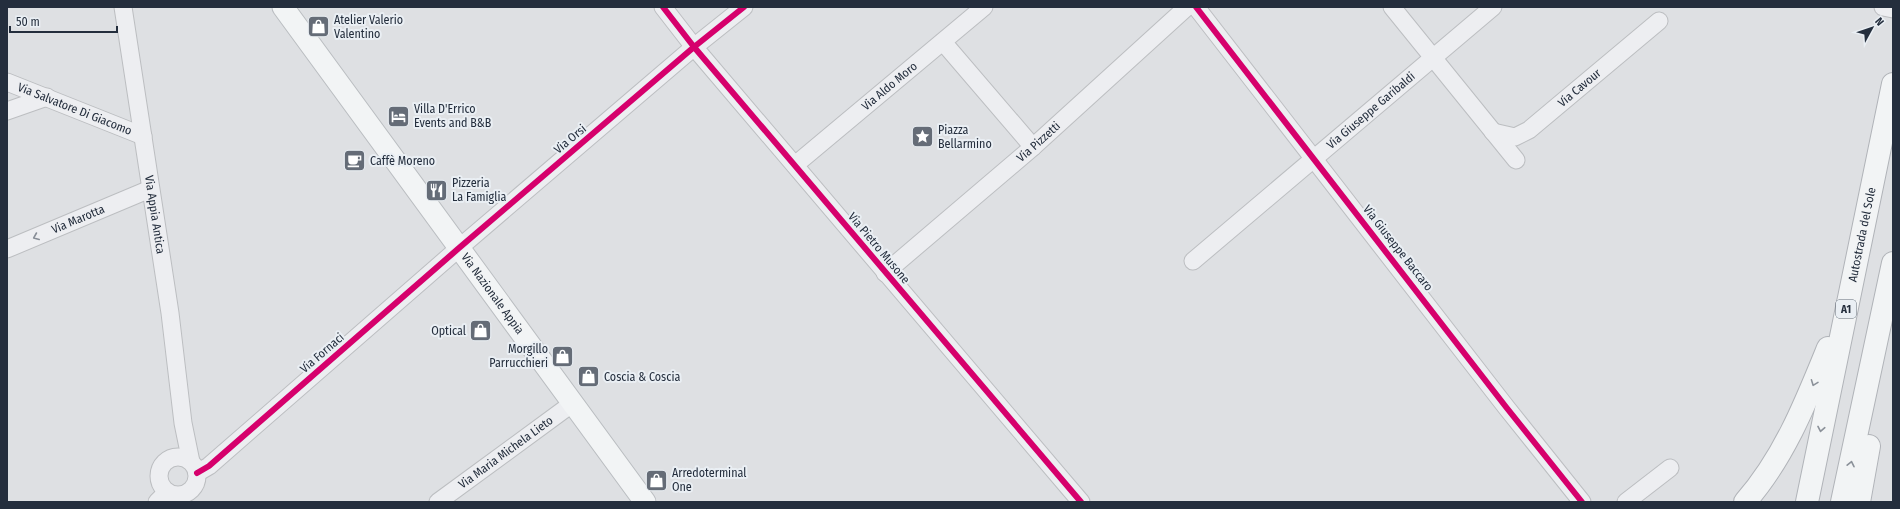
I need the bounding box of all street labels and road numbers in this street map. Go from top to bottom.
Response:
street label: Via Aldo Moro [859,59,920,113]
street label: Via Cavour [1555,65,1604,110]
street label: Via Giuseppe Garibaldi [1324,69,1418,152]
street label: Via Salvatore Di Giacomo [16,80,134,138]
street label: Via Pizzetti [1014,119,1063,165]
street label: Via Orsi [551,122,589,156]
street label: Via Appia Antica [142,174,168,255]
street label: Autostrada del Sole [1845,186,1879,283]
street label: Via Marotta [49,202,107,237]
street label: Via Giuseppe Baccaro [1360,202,1436,294]
street label: Via Pietro Musone [845,210,913,286]
street label: Via Nazionale Appia [458,250,527,337]
road number: A1 [1836,300,1856,318]
street label: Via Fornaci [297,330,347,376]
street label: Via Maria Michela Lieto [456,413,556,492]

